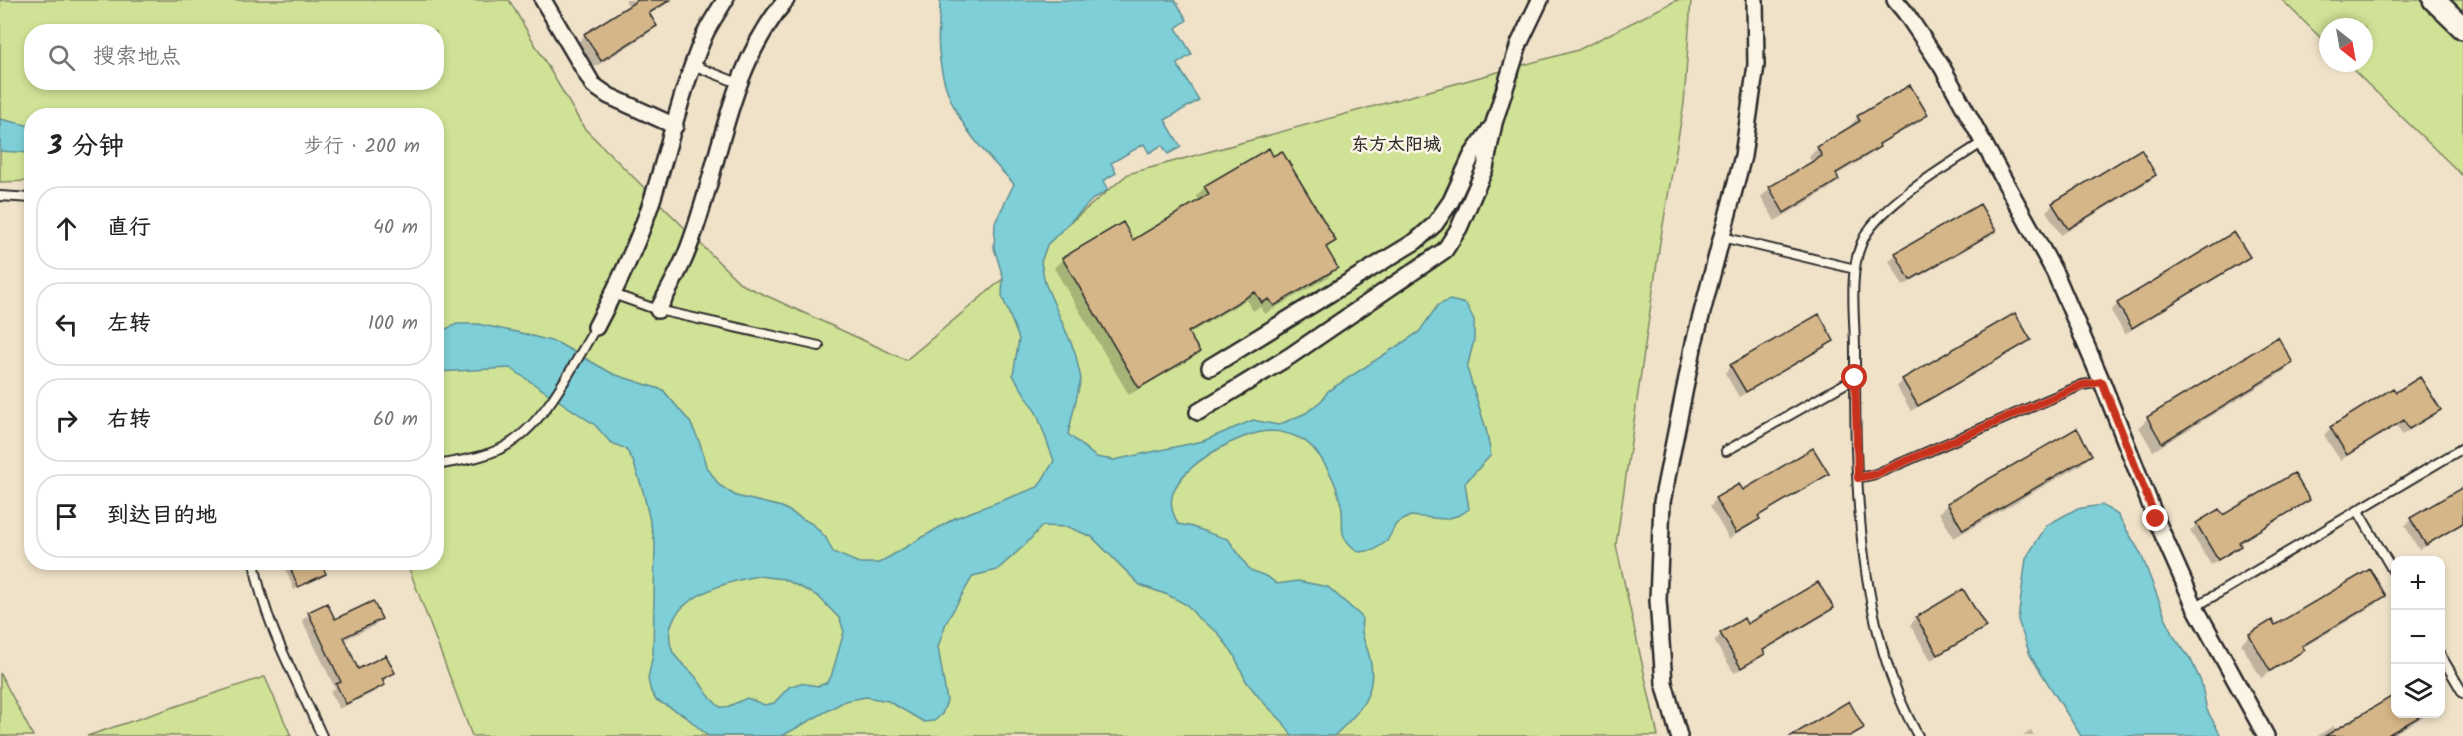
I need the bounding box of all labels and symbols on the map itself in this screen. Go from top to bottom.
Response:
north arrow [2319,18,2373,72]
district label: 东方太阳城 [1351,131,1441,160]
route start [1841,364,1867,390]
route end [2142,505,2168,531]

